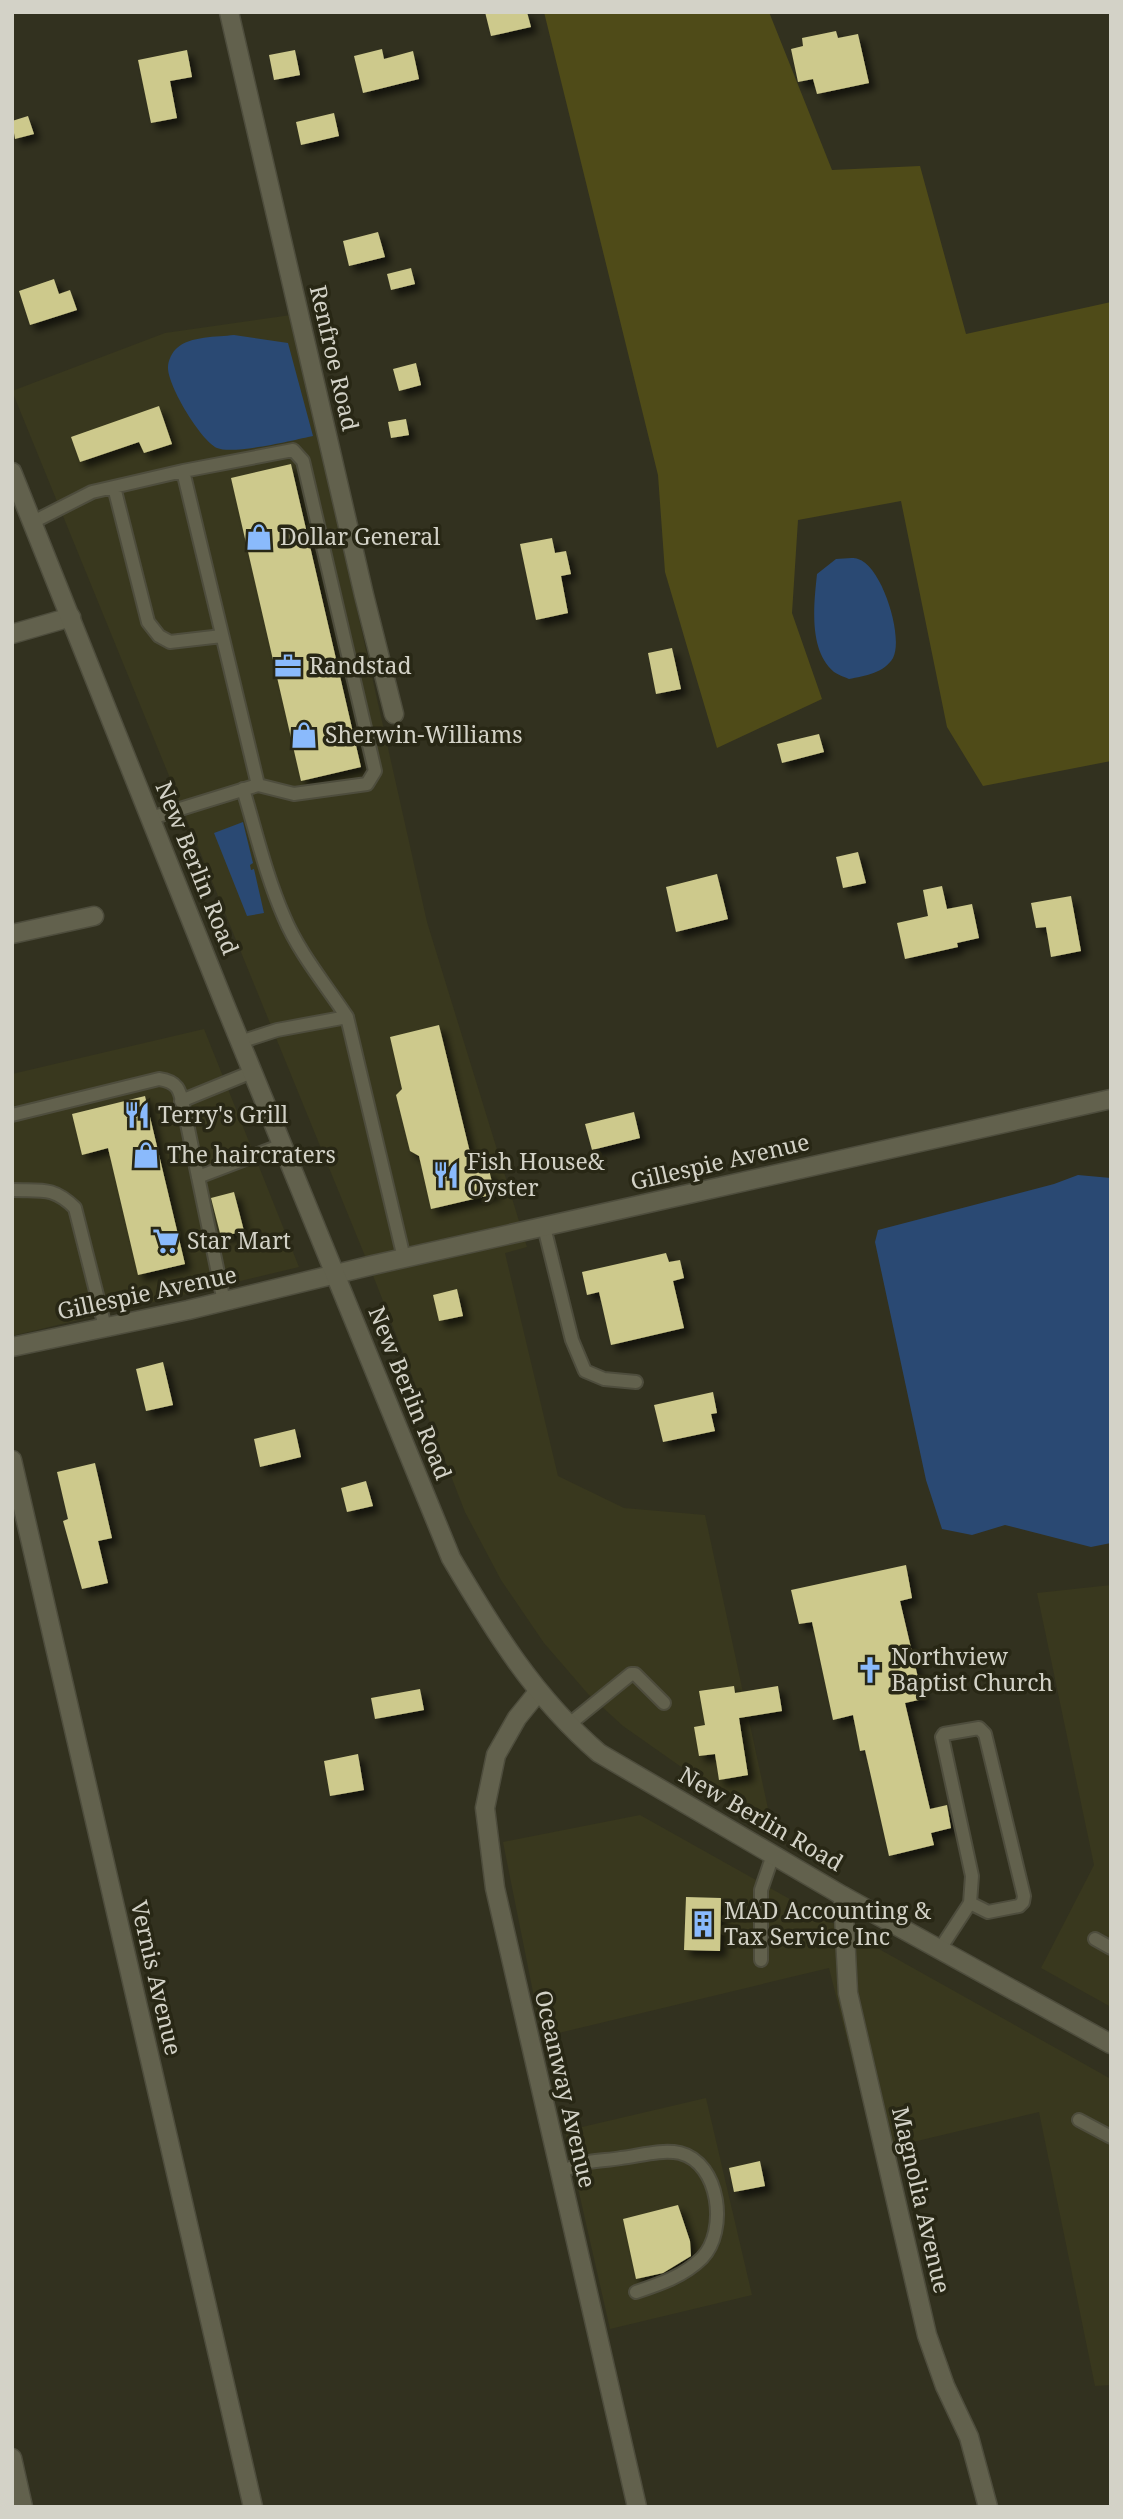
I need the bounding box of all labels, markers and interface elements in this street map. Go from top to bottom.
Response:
street label: Renfroe Road [303,282,367,434]
place label: Dollar General [280,520,440,552]
shop icon: Dollar General [244,522,274,552]
place label: Randstad [309,649,412,681]
office icon: Randstad [273,651,303,681]
place label: Sherwin-Williams [325,718,523,750]
shop icon: Sherwin-Williams [289,720,319,750]
street label: New Berlin Road [149,776,247,959]
place label: Terry's Grill [158,1098,288,1130]
restaurant icon: Terry's Grill [122,1100,152,1130]
street label: Gillespie Avenue [627,1125,812,1197]
place label: The haircraters [167,1138,336,1170]
shop icon: The haircraters [131,1140,161,1170]
place label: Fish House& Oyster [467,1145,605,1203]
restaurant icon: Fish House& Oyster [431,1160,461,1190]
place label: Star Mart [187,1224,291,1256]
supermarket icon: Star Mart [151,1226,181,1256]
street label: Gillespie Avenue [54,1257,239,1327]
street label: New Berlin Road [362,1301,460,1484]
place label: Northview Baptist Church [891,1640,1053,1698]
church icon: Northview Baptist Church [855,1655,885,1685]
street label: New Berlin Road [674,1758,849,1878]
place label: MAD Accounting & Tax Service Inc [724,1894,931,1952]
street label: Vernis Avenue [124,1897,190,2058]
building icon: MAD Accounting & Tax Service Inc [688,1909,718,1939]
street label: Oceanway Avenue [528,1987,604,2191]
street label: Magnolia Avenue [885,2103,959,2296]

